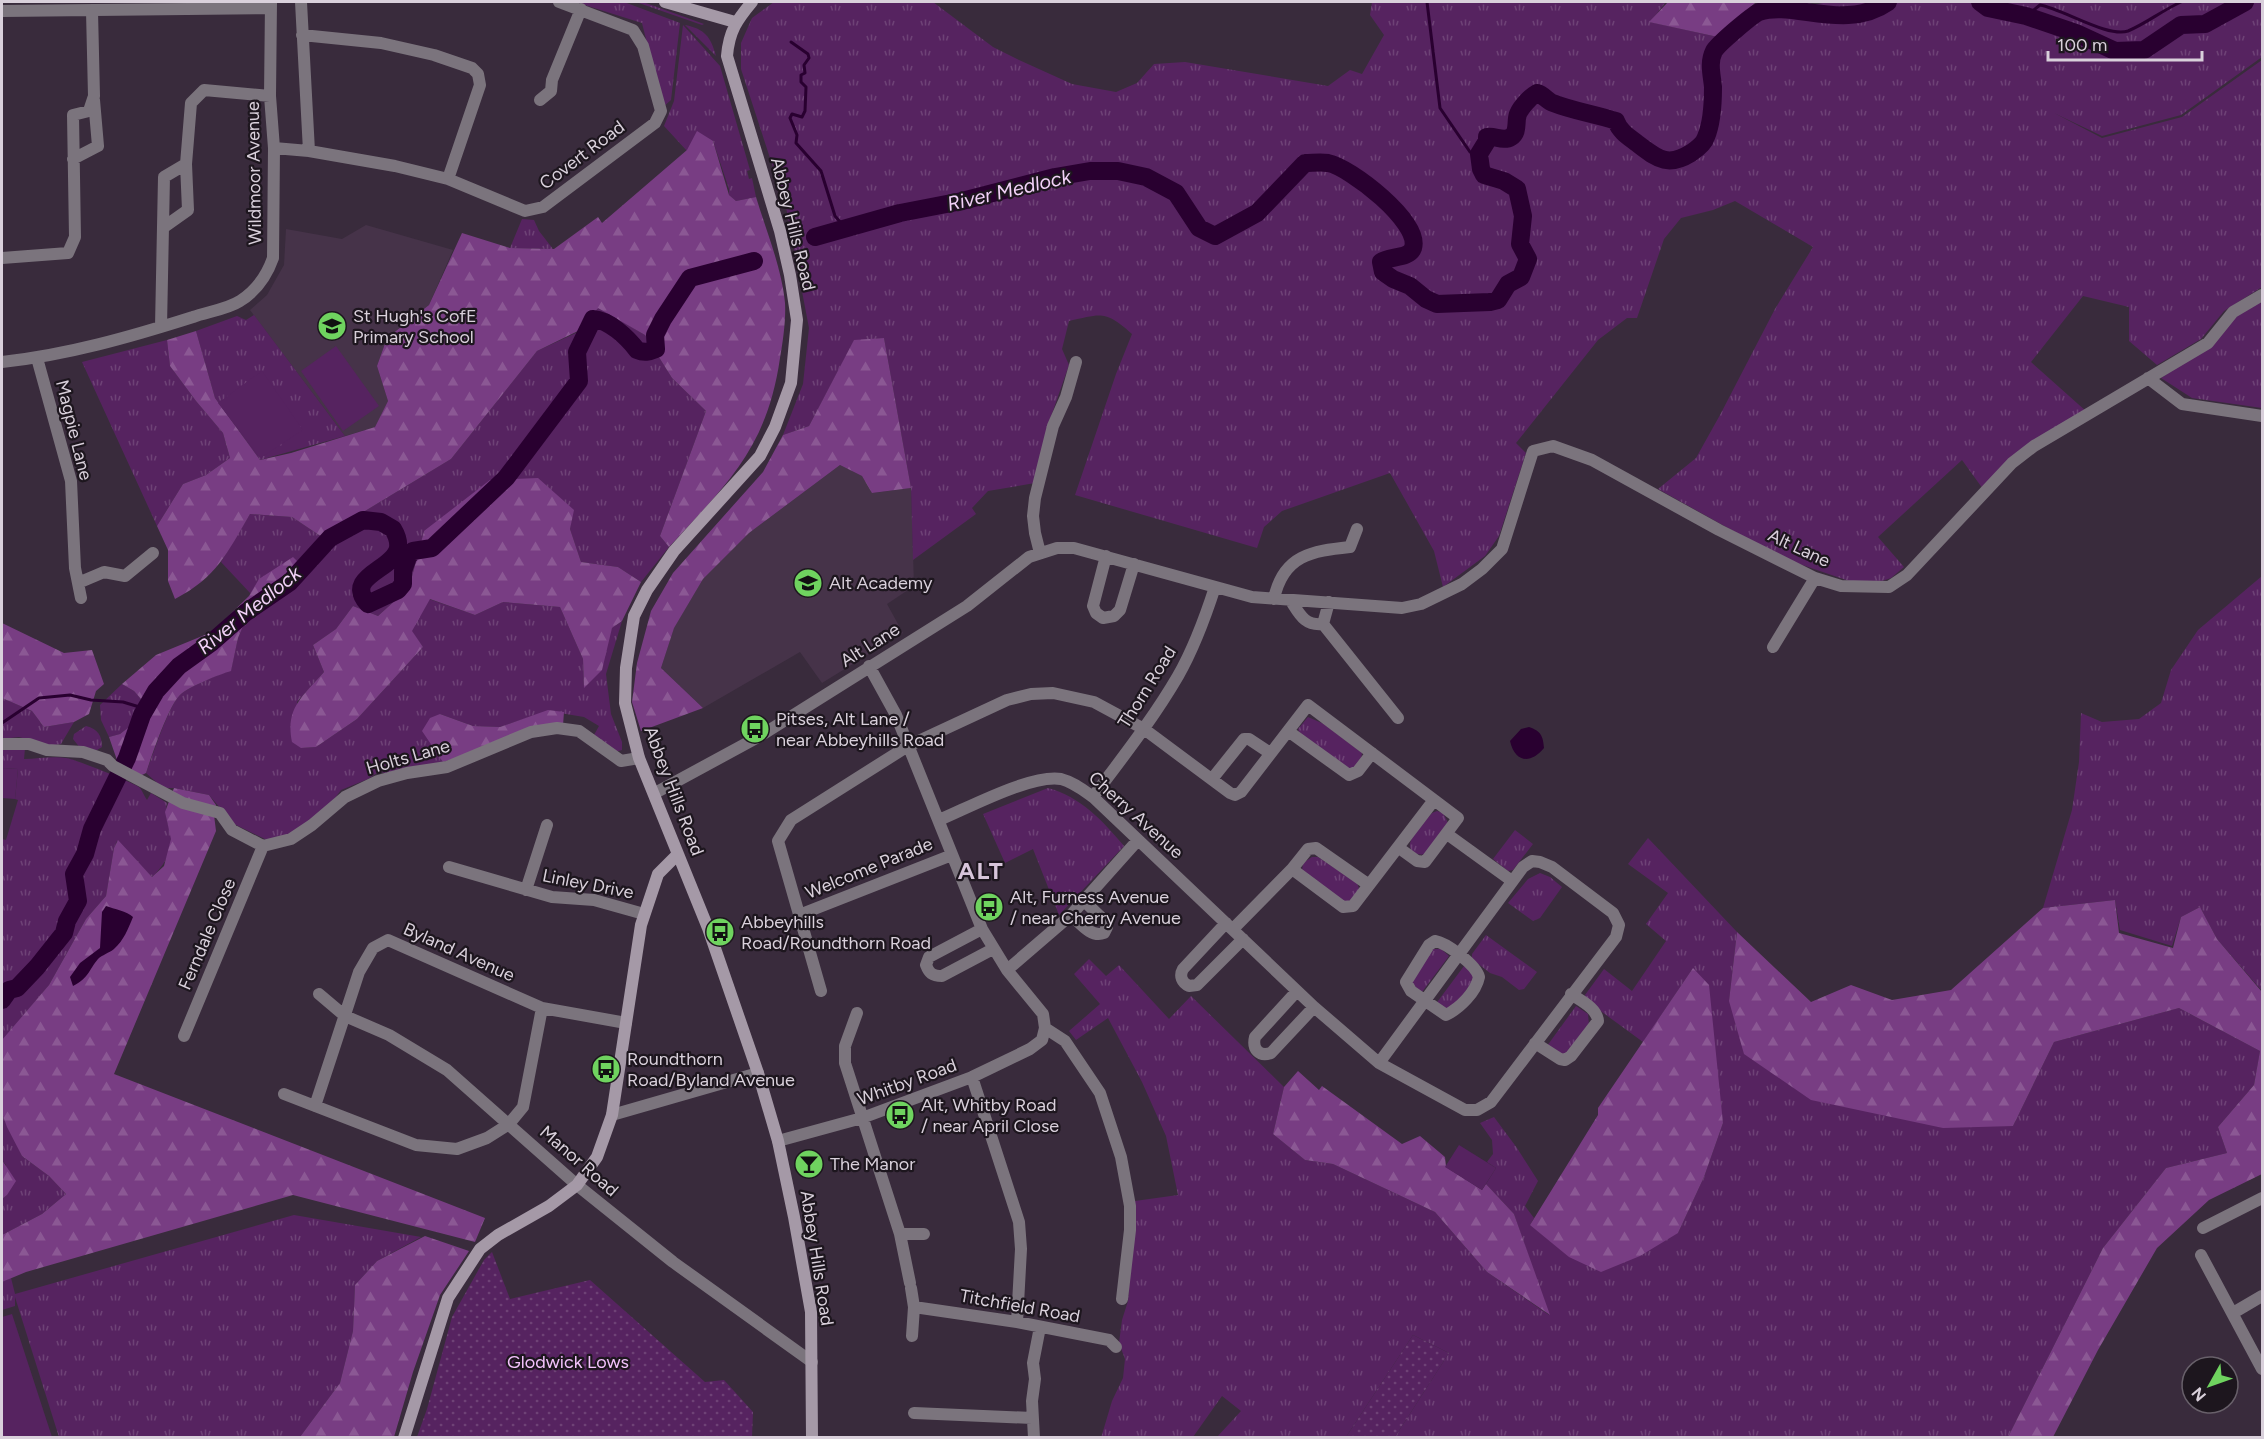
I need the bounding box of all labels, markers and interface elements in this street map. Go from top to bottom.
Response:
scale bar [2048,24,2202,62]
text: 100 m [2057,34,2107,56]
street label: Wildmoor Avenue [242,101,266,245]
street label: Covert Road [535,116,629,194]
street label: Abbey Hills Road [766,155,820,293]
water label: River Medlock [945,164,1074,216]
place label: St Hugh's CofE Primary School [353,305,477,348]
school or university icon: St Hugh's CofE Primary School [316,310,348,342]
street label: Magpie Lane [51,378,97,483]
street label: Alt Lane [1765,524,1834,572]
water label: River Medlock [192,560,307,659]
school or university icon: Alt Academy [792,567,824,599]
place label: Alt Academy [829,572,933,594]
street label: Alt Lane [836,618,904,672]
street label: Thorn Road [1113,642,1181,732]
place label: Pitses, Alt Lane / near Abbeyhills Road [776,708,944,751]
bus stop icon: Pitses, Alt Lane / near Abbeyhills Road [739,713,771,745]
street label: Abbey Hills Road [639,723,709,859]
street label: Holts Lane [364,735,453,779]
street label: Cherry Avenue [1084,767,1188,863]
street label: Welcome Parade [802,832,936,904]
district label: ALT [958,856,1004,885]
street label: Linley Drive [540,864,636,904]
street label: Ferndale Close [174,875,240,993]
place label: Alt, Furness Avenue / near Cherry Avenue [1010,886,1181,929]
bus stop icon: Alt, Furness Avenue / near Cherry Avenue [973,891,1005,923]
place label: Abbeyhills Road/Roundthorn Road [741,911,931,954]
bus stop icon: Abbeyhills Road/Roundthorn Road [704,916,736,948]
street label: Byland Avenue [400,918,518,986]
place label: Roundthorn Road/Byland Avenue [627,1048,795,1091]
bus stop icon: Roundthorn Road/Byland Avenue [590,1053,622,1085]
street label: Whitby Road [854,1054,960,1110]
place label: Alt, Whitby Road / near April Close [921,1094,1059,1137]
bus stop icon: Alt, Whitby Road / near April Close [884,1099,916,1131]
street label: Manor Road [535,1121,623,1201]
bar icon: The Manor [793,1148,825,1180]
place label: The Manor [830,1153,915,1175]
street label: Abbey Hills Road [795,1189,839,1327]
street label: Titchfield Road [958,1285,1082,1327]
park label: Glodwick Lows [507,1351,629,1373]
north arrow [2180,1355,2240,1415]
text: N [2188,1383,2210,1405]

